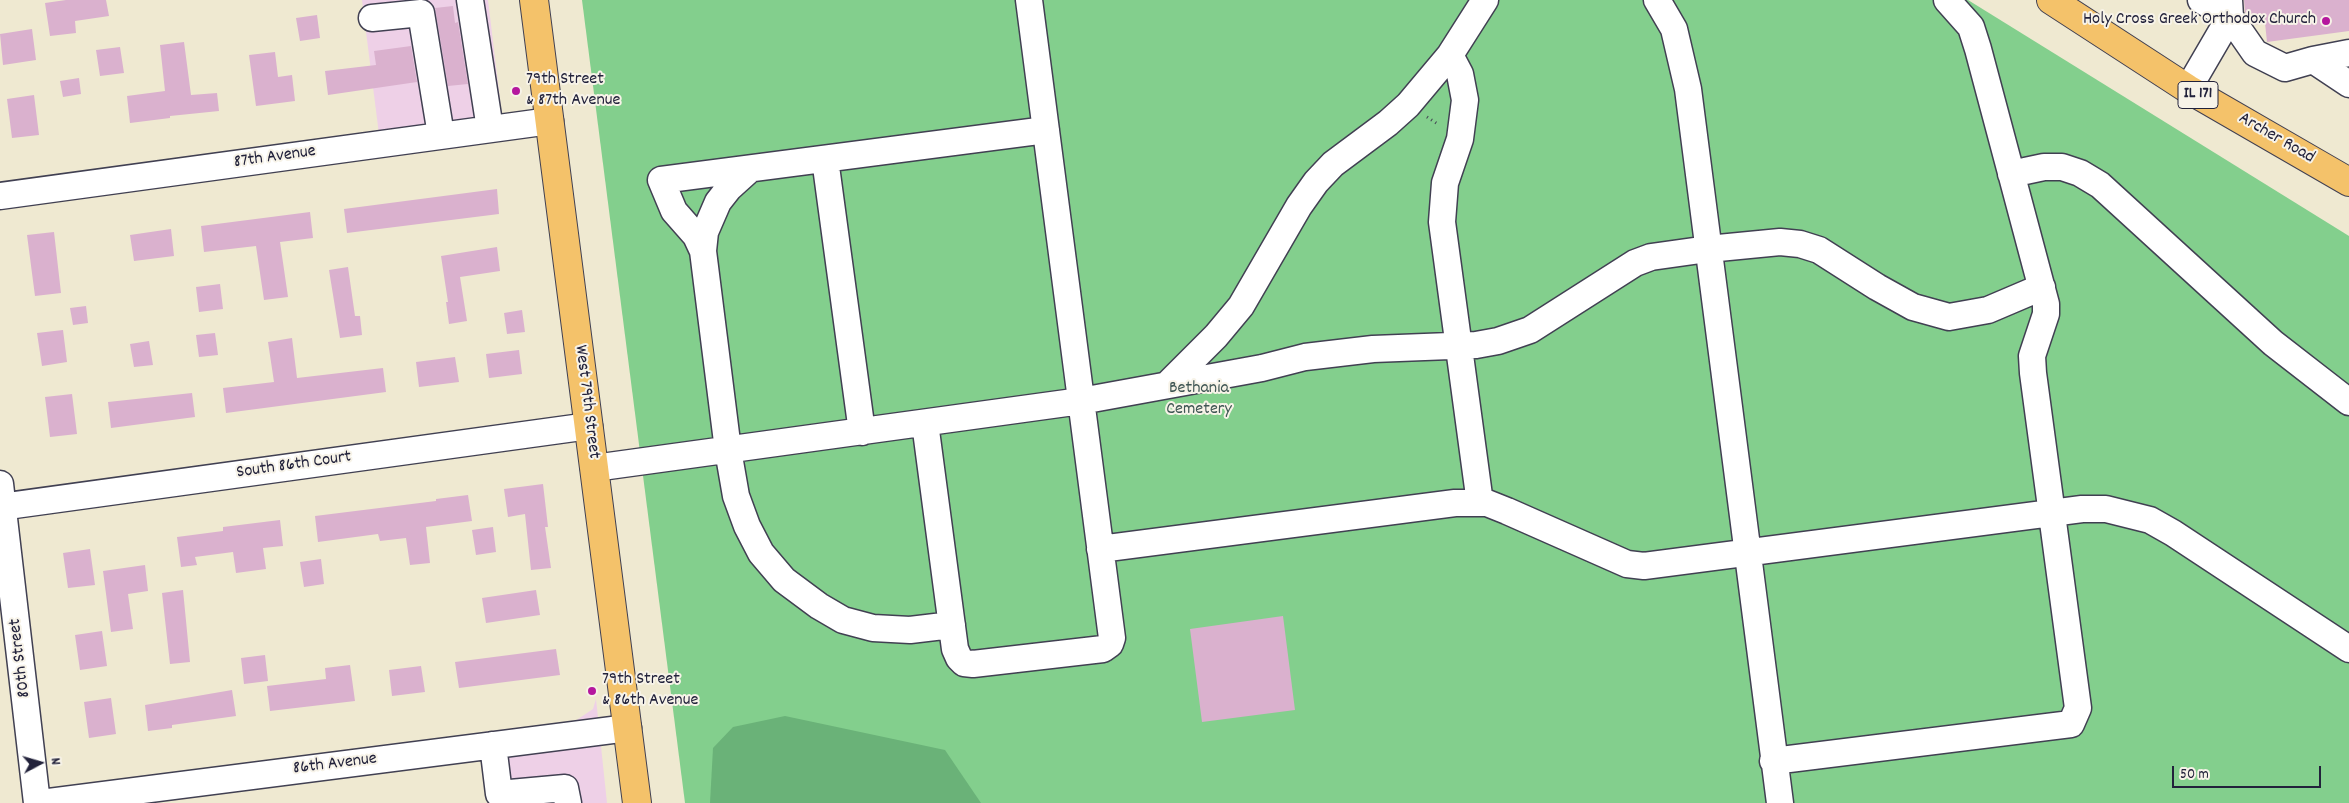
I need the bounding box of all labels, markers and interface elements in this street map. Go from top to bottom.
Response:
place label: Holy Cross Greek Orthodox Church [2083,10,2316,32]
marker: Holy Cross Greek Orthodox Church [2320,15,2332,27]
place label: 79th Street & 87th Avenue [526,70,620,112]
road number: IL 171 [2178,82,2218,108]
marker: 79th Street & 87th Avenue [510,85,522,97]
street label: Archer Road [2234,109,2318,169]
street label: 87th Avenue [233,142,317,174]
street label: West 79th Street [568,344,604,460]
park label: Bethania Cemetery [1166,379,1232,422]
street label: South 86th Court [235,447,353,485]
street label: 80th Street [5,617,37,699]
place label: 79th Street & 86th Avenue [602,670,698,712]
marker: 79th Street & 86th Avenue [586,685,598,697]
north arrow [15,738,65,788]
street label: 86th Avenue [292,749,378,781]
scale bar [2174,756,2323,788]
text: N [45,757,65,766]
text: 50 m [2180,764,2209,786]

